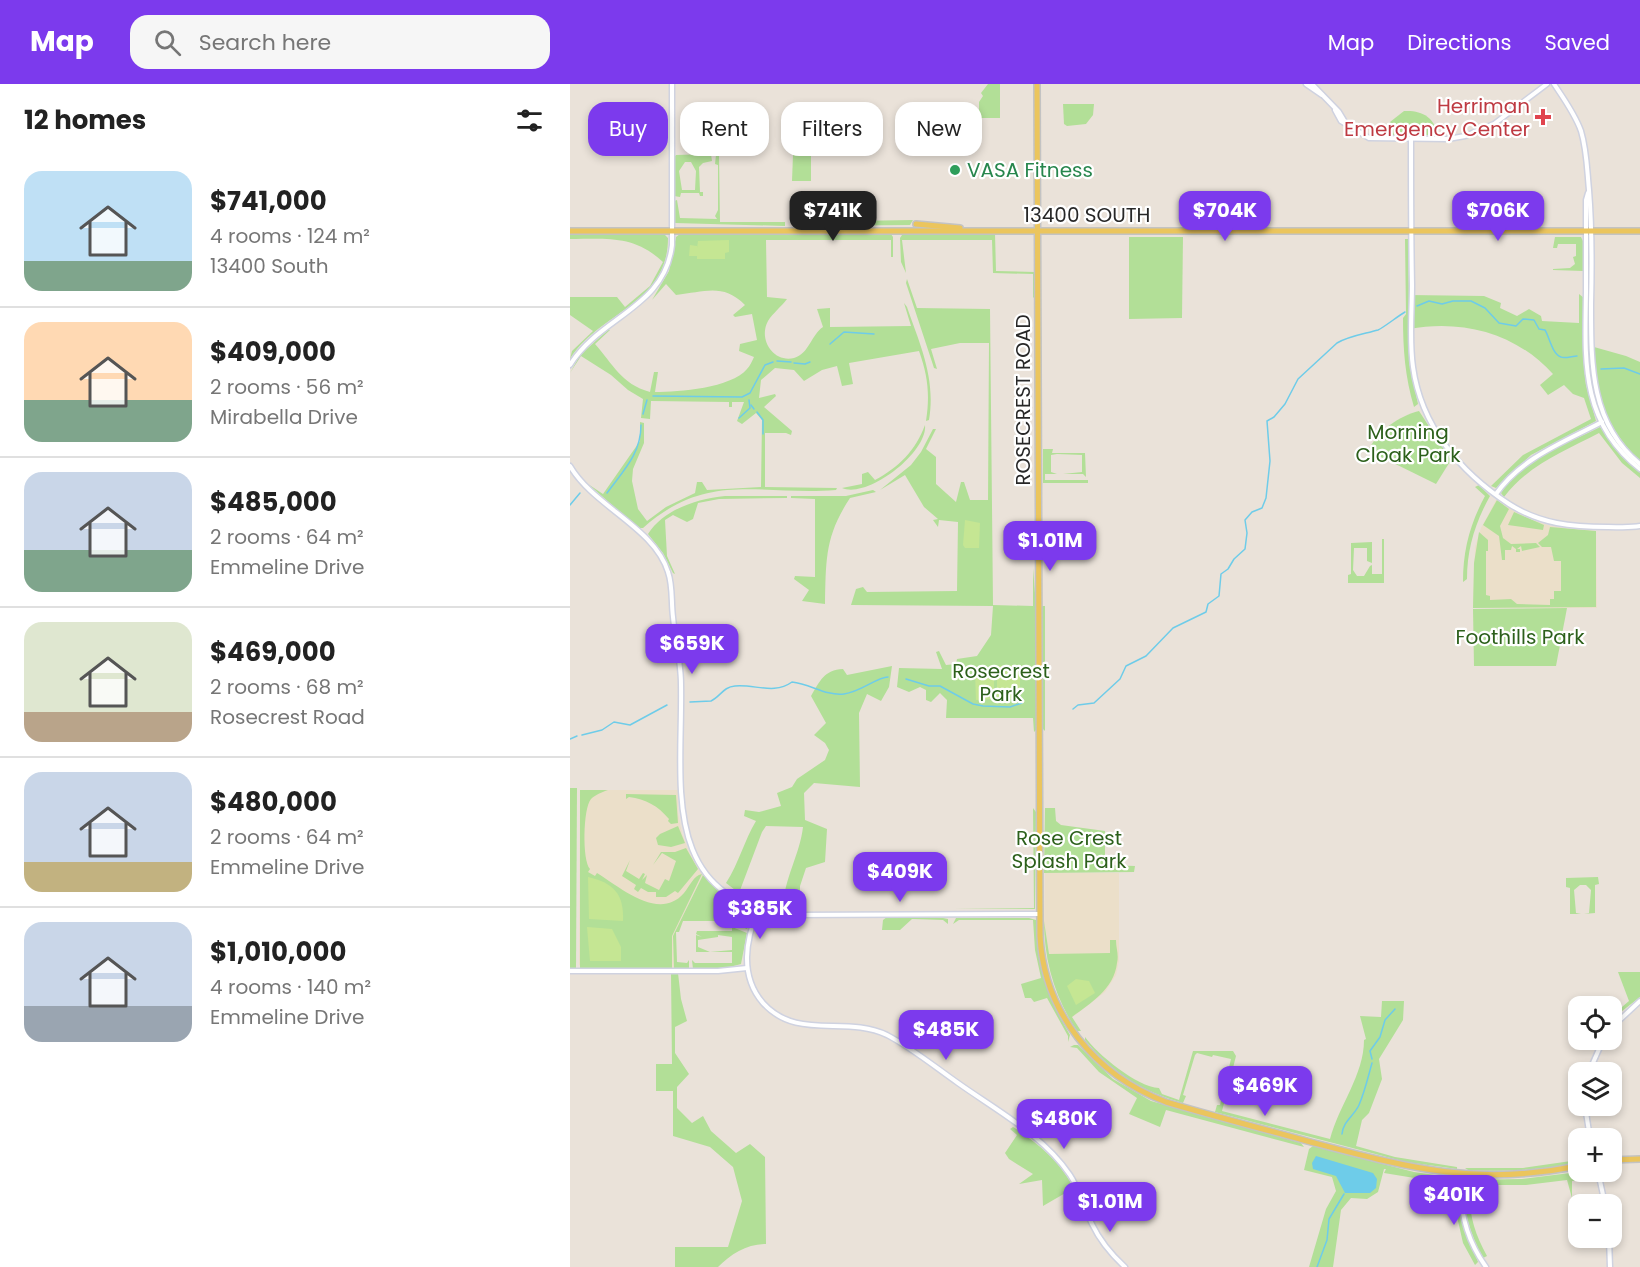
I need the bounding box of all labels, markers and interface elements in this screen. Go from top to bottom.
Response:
search box [130,15,550,69]
text: Map [30,22,94,61]
icon: search [151,26,184,59]
text: Search here [199,27,331,58]
text: Map [1328,28,1374,57]
text: Directions [1407,28,1511,57]
text: Saved [1544,28,1610,57]
place label: Herriman Emergency Center [1344,92,1530,143]
text: 12 homes [24,102,146,138]
chip: Buy [588,102,668,156]
chip: Rent [680,102,769,156]
chip: Filters [781,102,883,156]
chip: New [895,102,982,156]
icon: filters [513,104,546,137]
marker: Herriman Emergency Center [1534,108,1552,126]
place label: VASA Fitness [967,156,1093,184]
marker: VASA Fitness [948,163,962,177]
text: $741,000 [210,183,327,219]
pin: $741K [791,191,875,242]
pin: $704K [1183,191,1267,242]
pin: $706K [1456,191,1540,242]
icon: home [72,195,144,267]
text: $741K [804,196,862,224]
text: $704K [1193,196,1257,224]
text: $706K [1466,196,1530,224]
street label: 13400 SOUTH [1024,201,1150,229]
text: 4 rooms · 124 m² [210,222,370,250]
text: 13400 South [210,252,329,280]
street label: ROSECREST ROAD [1009,314,1037,486]
text: $409,000 [210,334,336,370]
icon: home [72,346,144,418]
text: 2 rooms · 56 m² [210,373,364,401]
text: Mirabella Drive [210,403,358,431]
park label: Morning Cloak Park [1355,418,1461,469]
text: $485,000 [210,484,337,520]
icon: home [72,496,144,568]
pin: $1.01M [1001,521,1099,572]
text: 2 rooms · 64 m² [210,523,364,551]
text: $1.01M [1017,526,1083,554]
text: Emmeline Drive [210,553,364,581]
park label: Foothills Park [1455,623,1585,651]
pin: $659K [650,624,734,675]
text: $659K [659,629,725,657]
text: $469,000 [210,634,336,670]
icon: home [72,646,144,718]
park label: Rosecrest Park [952,657,1050,708]
text: 2 rooms · 68 m² [210,673,364,701]
text: Rosecrest Road [210,703,365,731]
text: $480,000 [210,784,337,820]
icon: home [72,796,144,868]
text: 2 rooms · 64 m² [210,823,364,851]
park label: Rose Crest Splash Park [1011,824,1127,875]
pin: $409K [858,852,942,903]
text: Emmeline Drive [210,853,364,881]
text: $409K [867,857,933,885]
pin: $385K [718,889,802,940]
text: $385K [727,894,793,922]
text: $1,010,000 [210,934,346,970]
icon: home [72,946,144,1018]
text: 4 rooms · 140 m² [210,973,371,1001]
map controls [1568,996,1622,1248]
button: locate [1568,996,1622,1050]
text: Emmeline Drive [210,1003,364,1031]
pin: $485K [904,1010,988,1061]
text: $485K [913,1015,979,1043]
button: layers [1568,1062,1622,1116]
pin: $469K [1223,1066,1307,1117]
text: $469K [1232,1071,1298,1099]
pin: $480K [1022,1099,1106,1150]
text: $480K [1031,1104,1097,1132]
button: + [1568,1128,1622,1182]
pin: $401K [1412,1175,1496,1226]
text: $401K [1423,1180,1485,1208]
pin: $1.01M [1061,1182,1159,1233]
text: $1.01M [1077,1187,1143,1215]
button: − [1568,1194,1622,1248]

